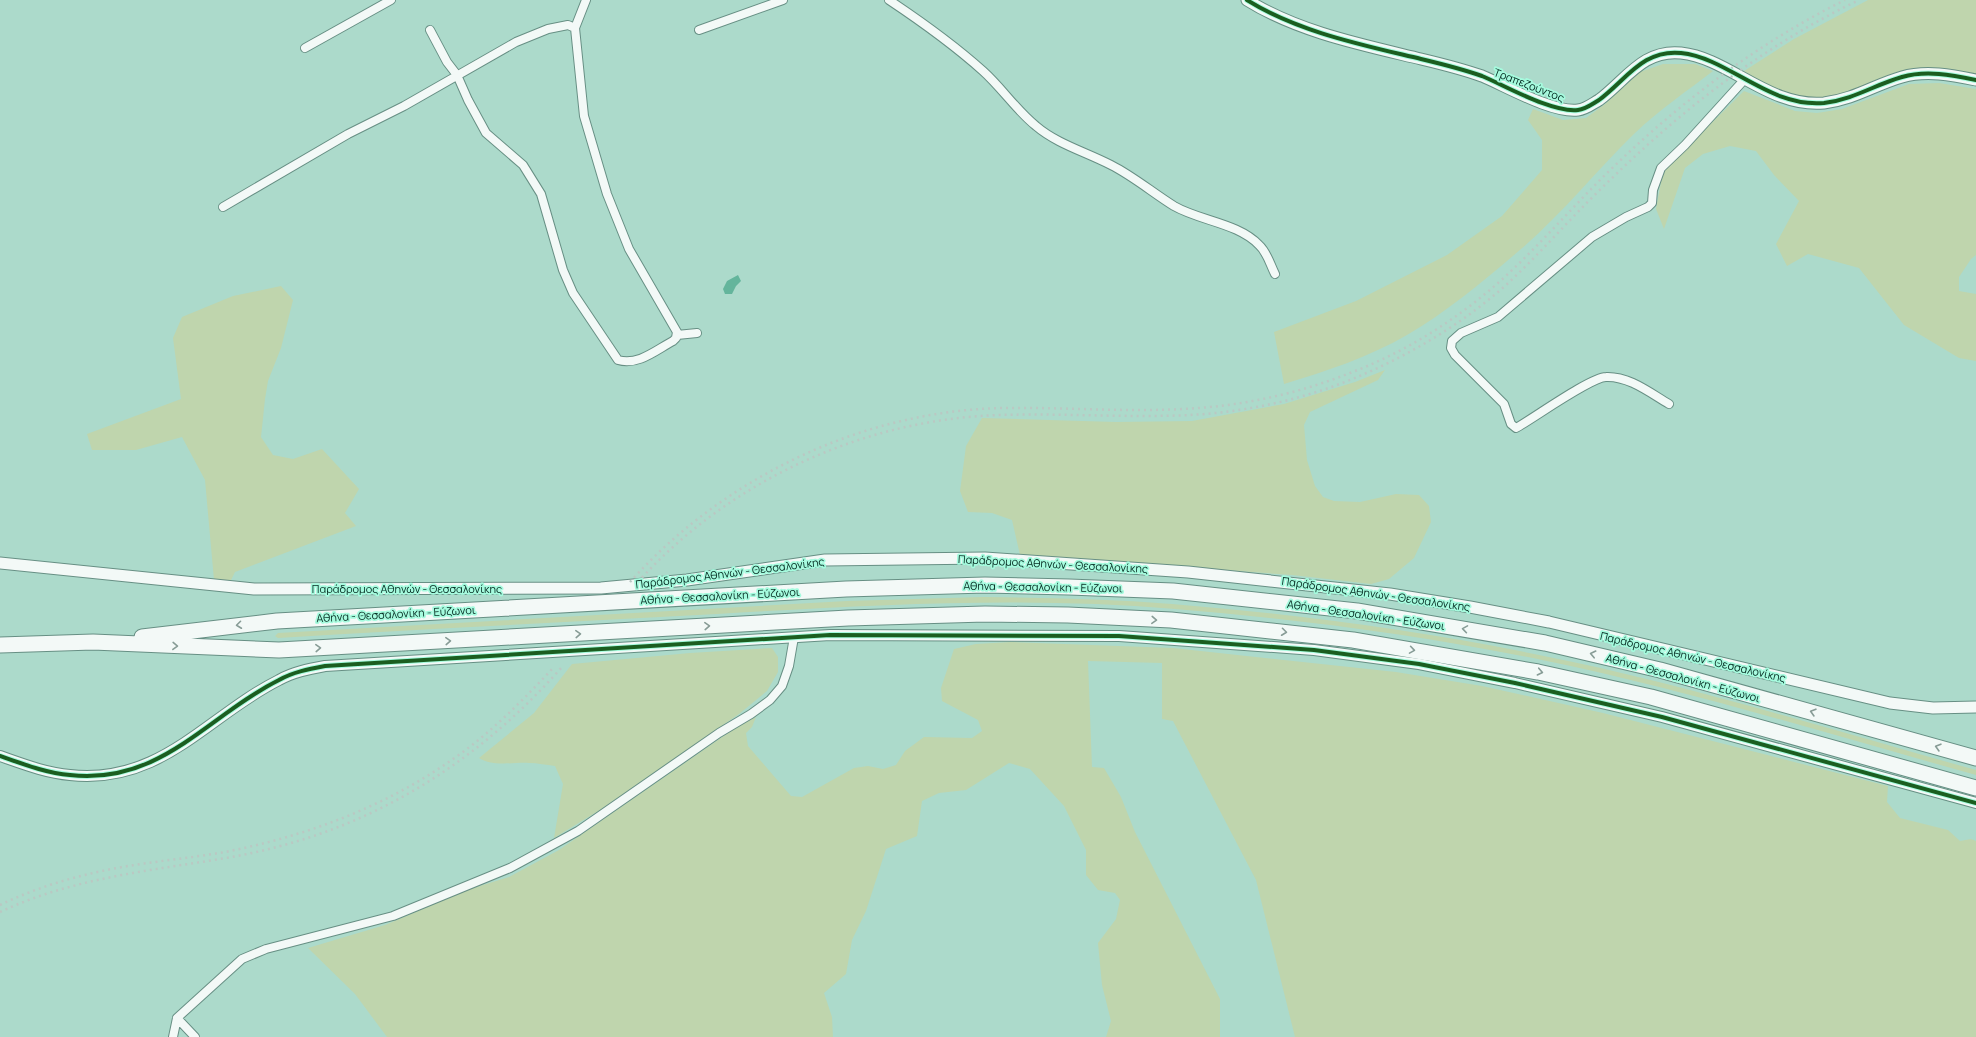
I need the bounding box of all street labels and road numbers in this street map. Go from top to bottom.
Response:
street label: Τραπεζούντος [1492,64,1567,105]
street label: Παράδρομος Αθηνών - Θεσσαλονίκης [958,551,1148,576]
street label: Παράδρομος Αθηνών - Θεσσαλονίκης [635,553,825,592]
street label: Παράδρομος Αθηνών - Θεσσαλονίκης [1281,573,1471,614]
street label: Αθήνα - Θεσσαλονίκη - Εύζωνοι [963,578,1123,595]
street label: Παράδρομος Αθηνών - Θεσσαλονίκης [312,581,502,596]
street label: Αθήνα - Θεσσαλονίκη - Εύζωνοι [640,584,800,607]
street label: Αθήνα - Θεσσαλονίκη - Εύζωνοι [1286,596,1446,633]
street label: Αθήνα - Θεσσαλονίκη - Εύζωνοι [316,602,476,625]
street label: Παράδρομος Αθηνών - Θεσσαλονίκης [1599,628,1787,685]
street label: Αθήνα - Θεσσαλονίκη - Εύζωνοι [1604,650,1762,705]

